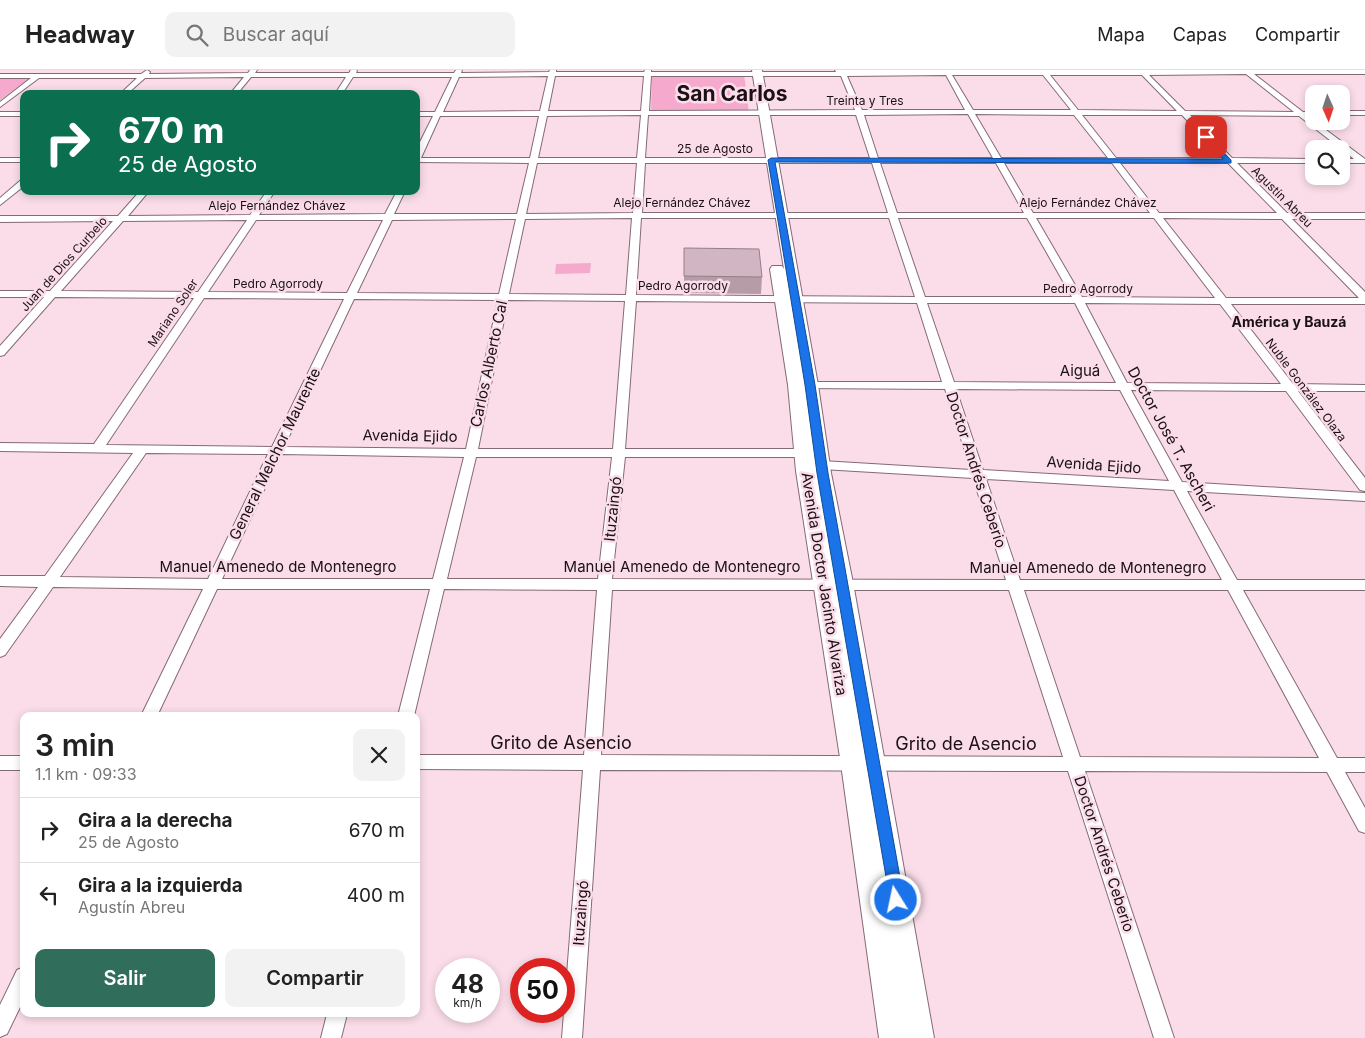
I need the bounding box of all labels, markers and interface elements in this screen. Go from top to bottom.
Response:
search box [165,12,515,57]
text: Headway [25,20,135,49]
icon: search [183,21,211,49]
text: Buscar aquí [223,23,329,46]
text: Mapa [1097,24,1145,45]
text: Capas [1173,24,1227,45]
text: Compartir [1255,24,1340,45]
district label: San Carlos [677,81,787,106]
north arrow [1305,85,1350,130]
map controls [1305,85,1350,185]
street label: Treinta y Tres [826,93,904,108]
text: 670 m [118,109,224,151]
icon: right [35,110,100,175]
pin [1185,116,1227,158]
icon: arrive [1192,123,1220,151]
button: search [1305,140,1350,185]
street label: 25 de Agosto [677,141,753,156]
text: 25 de Agosto [118,151,257,177]
street label: Agustín Abreu [1249,163,1316,230]
street label: Alejo Fernández Chávez [613,195,751,210]
street label: Alejo Fernández Chávez [1019,195,1157,210]
street label: Alejo Fernández Chávez [208,198,346,213]
street label: Juan de Dios Curbelo [17,213,110,314]
street label: Mariano Soler [144,275,201,350]
street label: Pedro Agorrody [233,276,323,291]
street label: Pedro Agorrody [638,278,728,293]
street label: Pedro Agorrody [1043,281,1133,296]
street label: Carlos Alberto Cal [466,299,511,429]
district label: América y Bauzá [1232,313,1346,330]
street label: Nuble González Olaza [1263,335,1350,444]
street label: Aiguá [1060,361,1100,380]
street label: Doctor José T. Ascheri [1124,363,1219,514]
street label: General Melchor Maurente [225,365,325,543]
street label: Doctor Andrés Ceberio [942,389,1011,550]
street label: Avenida Ejido [362,425,458,446]
street label: Avenida Ejido [1046,452,1142,477]
street label: Avenida Doctor Jacinto Alvariza [797,471,852,697]
street label: Ituzaingó [600,475,625,542]
street label: Manuel Amenedo de Montenegro [160,557,396,576]
street label: Manuel Amenedo de Montenegro [564,557,800,576]
street label: Manuel Amenedo de Montenegro [970,558,1206,577]
text: 3 min [35,727,115,763]
button: close [353,729,405,781]
street label: Grito de Asencio [490,732,632,753]
street label: Grito de Asencio [895,733,1037,754]
text: 1.1 km · 09:33 [35,764,137,784]
street label: Doctor Andrés Ceberio [1070,773,1139,934]
text: Gira a la derecha [78,809,233,832]
icon: right [35,816,63,844]
text: 670 m [349,819,405,842]
text: 25 de Agosto [78,832,179,852]
position arrow [869,873,921,925]
text: Gira a la izquierda [78,874,243,897]
street label: Ituzaingó [569,880,592,946]
icon: left [35,881,63,909]
text: 400 m [347,884,405,907]
text: Agustín Abreu [78,897,185,917]
button: Salir [35,949,215,1007]
button: Compartir [225,949,405,1007]
speed limit sign: 50 [510,958,575,1023]
text: 48 [451,969,484,999]
text: km/h [453,995,482,1010]

